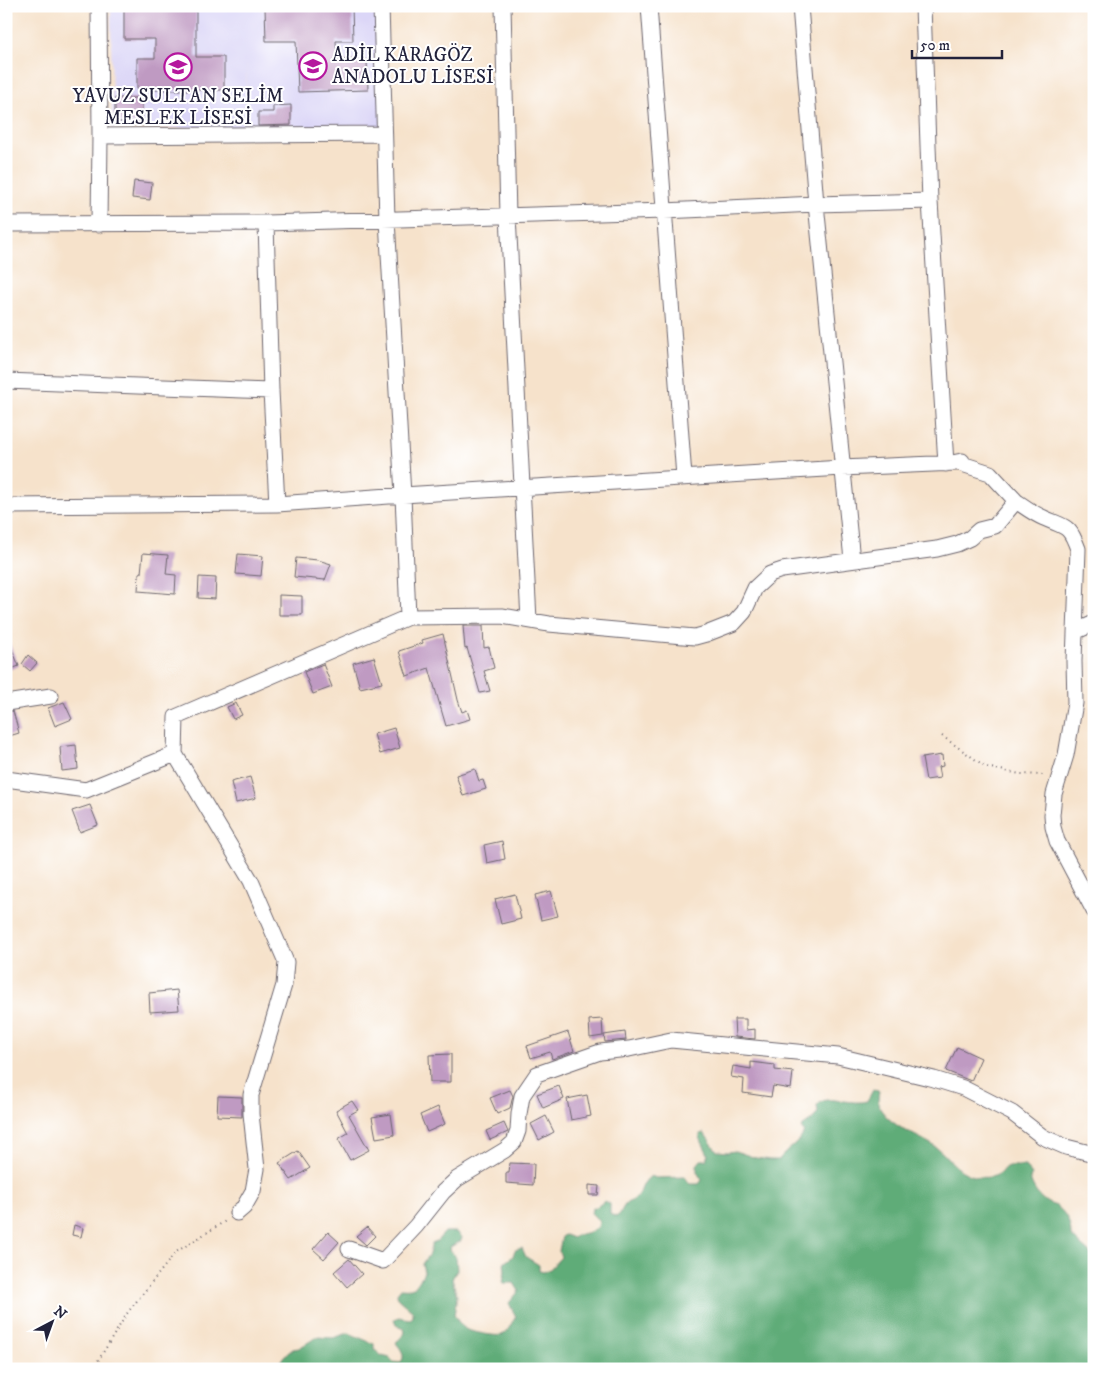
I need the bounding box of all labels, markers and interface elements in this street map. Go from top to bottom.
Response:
scale bar [912,28,1002,60]
text: 50 m [920,36,950,55]
place label: ADİL KARAGÖZ ANADOLU LİSESİ [332,43,494,89]
school or university icon: ADİL KARAGÖZ ANADOLU LİSESİ [298,51,328,81]
school or university icon: YAVUZ SULTAN SELİM MESLEK LİSESİ [163,52,193,82]
place label: YAVUZ SULTAN SELİM MESLEK LİSESİ [73,84,283,130]
north arrow [28,1298,78,1348]
text: N [50,1302,70,1324]

